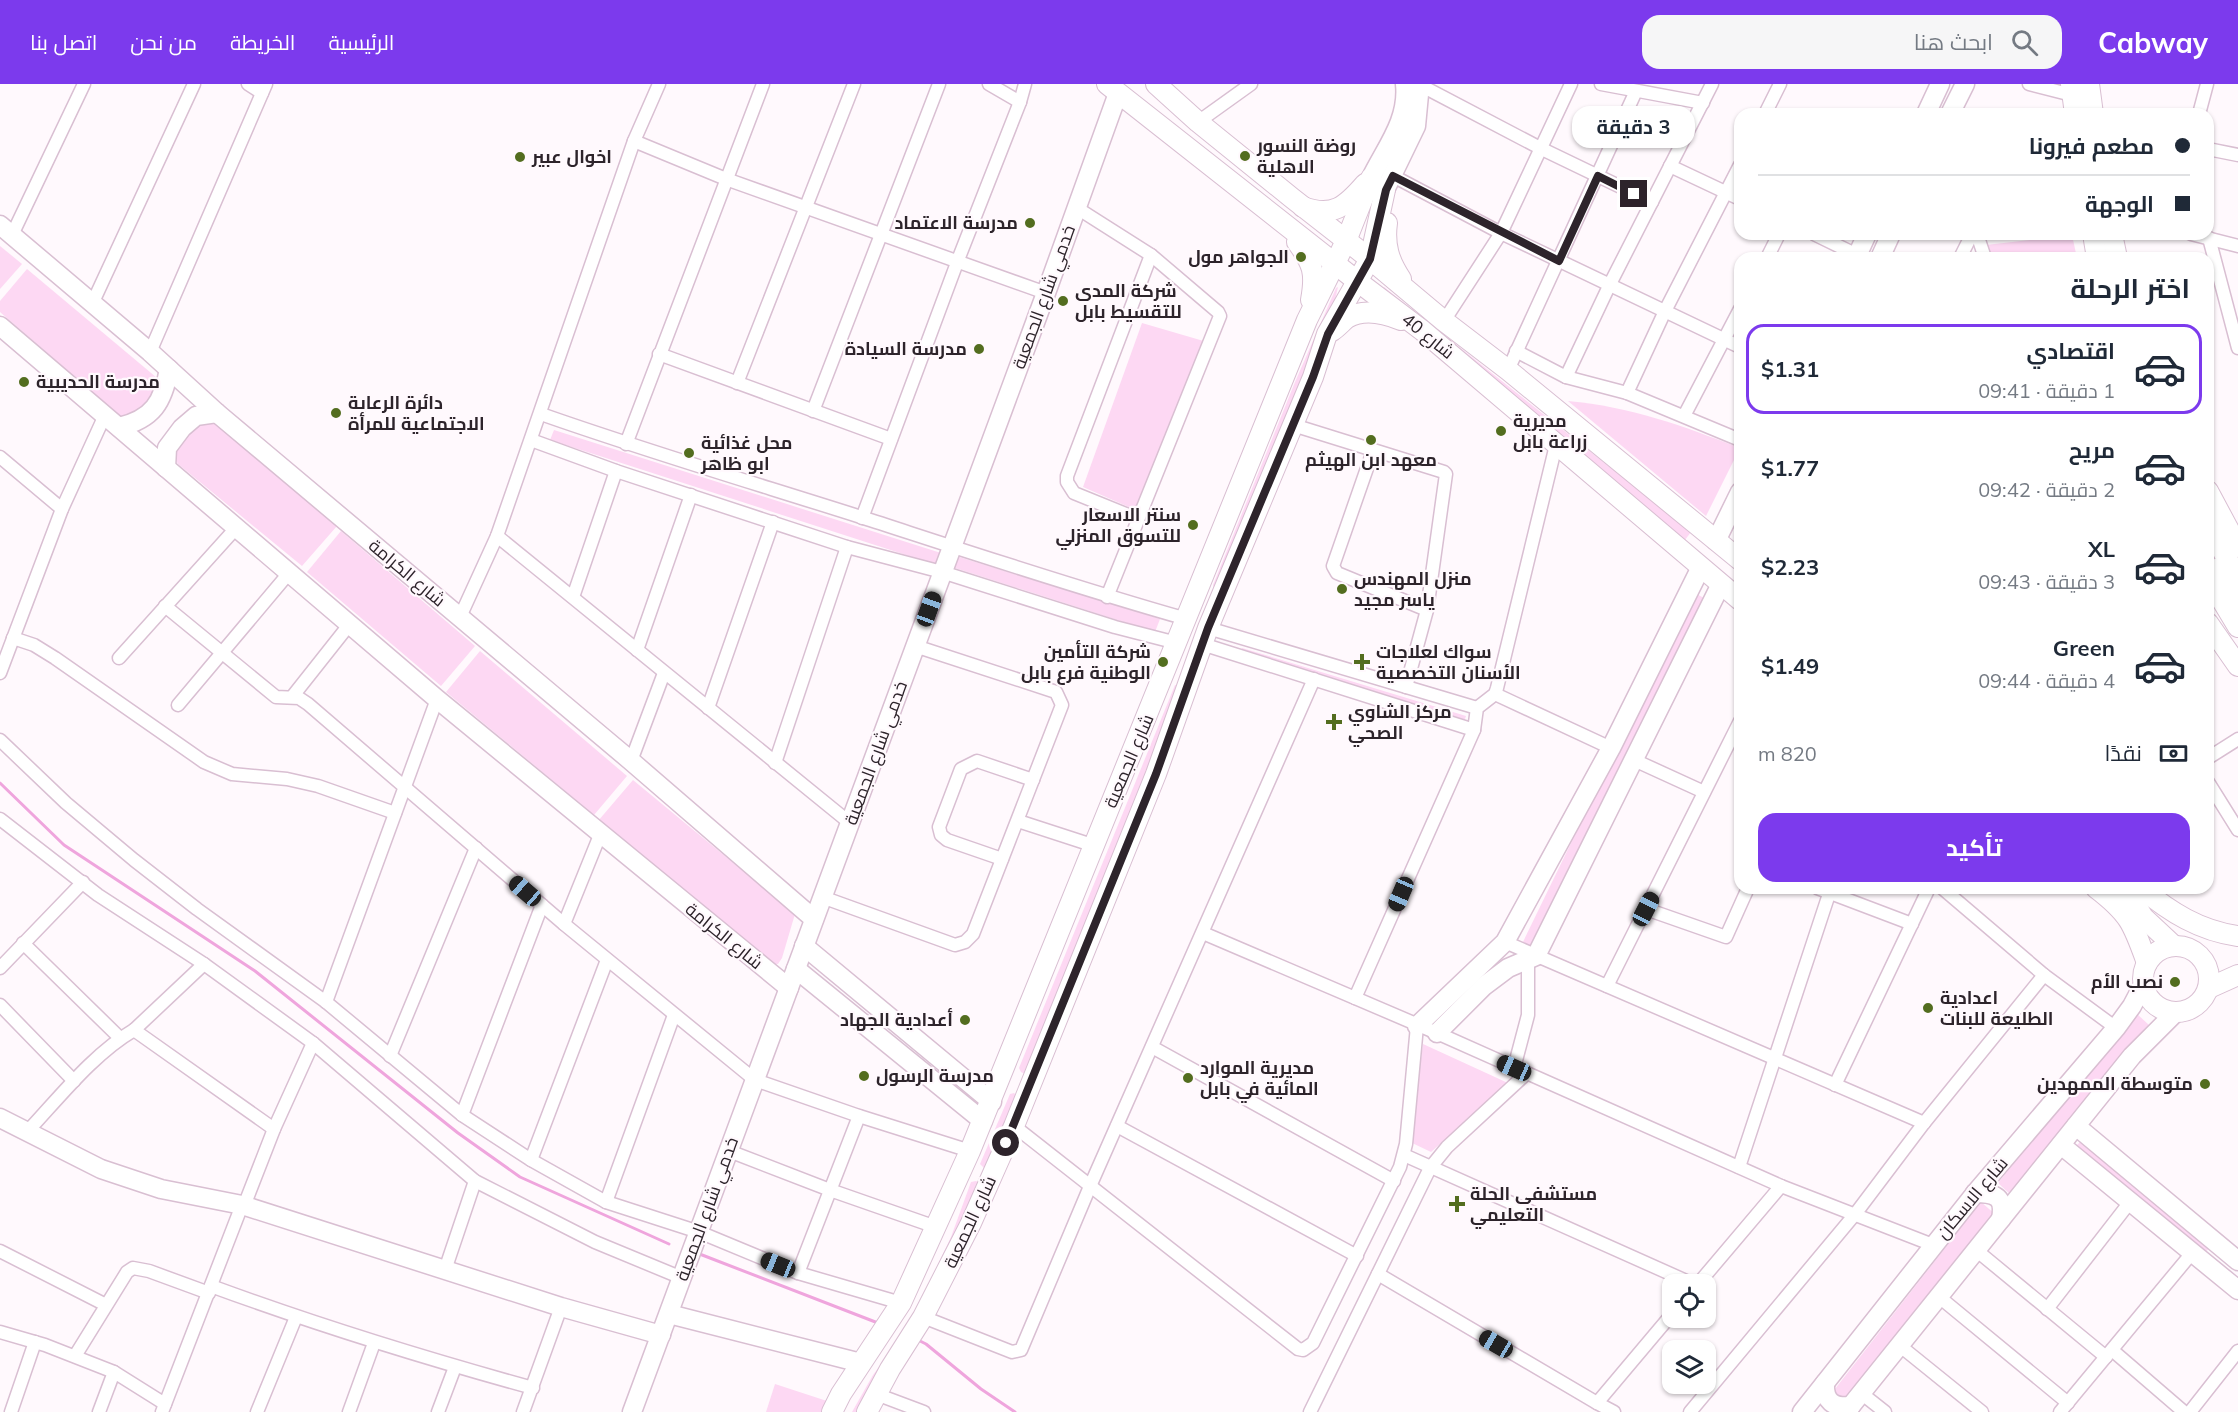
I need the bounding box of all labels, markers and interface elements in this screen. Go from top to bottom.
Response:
search box [1642,15,2062,69]
text: Cabway [2098,25,2208,60]
icon: search [2008,26,2041,59]
text: ابحث هنا [1914,28,1993,56]
text: اتصل بنا [30,29,97,55]
text: من نحن [130,29,197,55]
text: الخريطة [230,29,295,55]
text: الرئيسية [328,29,394,55]
callout: 3 دقيقة [1572,107,1696,149]
text: 3 دقيقة [1596,114,1671,139]
text: مطعم فيرونا [2029,132,2154,160]
place label: روضة النسور الاهلية [1256,134,1356,178]
place label: اخوال عبير [531,145,612,168]
marker: روضة النسور الاهلية [1238,149,1252,163]
marker: اخوال عبير [513,150,527,164]
route end [1620,180,1647,207]
text: الوجهة [2085,190,2154,218]
place label: مدرسة الاعتماد [894,211,1018,234]
marker: مدرسة الاعتماد [1023,216,1037,230]
street label: خدمي شارع الجمعية [1007,222,1083,373]
place label: الجواهر مول [1188,245,1289,268]
marker: الجواهر مول [1294,250,1308,264]
text: اختر الرحلة [2070,271,2190,305]
place label: شركة المدى للتقسيط بابل [1075,279,1182,323]
marker: شركة المدى للتقسيط بابل [1056,294,1070,308]
street label: شارع 40 [1397,307,1459,365]
place label: مدرسة السيادة [845,337,967,360]
text: اقتصادي [2026,337,2115,365]
marker: مدرسة السيادة [972,342,986,356]
icon: car [2133,342,2187,396]
text: $1.31 [1761,355,1819,383]
place label: مدرسة الحديبية [36,370,160,393]
marker: مدرسة الحديبية [17,375,31,389]
text: 1 دقيقة · 09:41 [1978,378,2115,403]
place label: دائرة الرعاية الاجتماعية للمرأة [348,391,485,435]
marker: دائرة الرعاية الاجتماعية للمرأة [329,406,343,420]
place label: مديرية زراعة بابل [1513,409,1587,453]
marker: مديرية زراعة بابل [1494,424,1508,438]
place label: محل غذائية ابو ظاهر [700,431,793,475]
marker: معهد ابن الهيثم [1364,433,1378,447]
text: مريح [2069,436,2115,464]
icon: car [2133,441,2187,495]
marker: محل غذائية ابو ظاهر [682,446,696,460]
place label: معهد ابن الهيثم [1305,448,1437,472]
text: $1.77 [1761,454,1819,482]
text: 2 دقيقة · 09:42 [1978,477,2115,502]
place label: سنتر الاسعار للتسوق المنزلي [1055,503,1181,551]
marker: سنتر الاسعار للتسوق المنزلي [1186,518,1200,532]
street label: شارع الكرامة [364,534,450,612]
text: XL [2088,535,2115,563]
icon: car [2133,540,2187,594]
text: $2.23 [1761,553,1819,581]
place label: منزل المهندس ياسر مجيد [1354,567,1472,611]
text: 3 دقيقة · 09:43 [1978,569,2115,594]
marker: منزل المهندس ياسر مجيد [1335,582,1349,596]
car [914,589,944,629]
text: Green [2053,634,2115,662]
place label: شركة التأمين الوطنية فرع بابل [1021,639,1151,685]
icon: car [2133,639,2187,693]
place label: سواك لعلاجات الأسنان التخصصية [1376,640,1521,684]
text: $1.49 [1761,652,1819,680]
marker: سواك لعلاجات الأسنان التخصصية [1353,653,1371,671]
marker: شركة التأمين الوطنية فرع بابل [1156,655,1170,669]
text: 4 دقيقة · 09:44 [1978,668,2115,693]
street label: خدمي شارع الجمعية [839,678,915,829]
place label: مركز الشاوي الصحي [1348,700,1452,748]
street label: شارع الجمعية [1099,711,1159,811]
marker: مركز الشاوي الصحي [1325,713,1343,731]
icon: cash [2157,737,2190,770]
text: نقدًا [2104,739,2142,767]
text: 820 m [1758,741,1817,766]
button: تأكيد [1758,813,2190,882]
car [506,872,544,910]
car [1386,874,1416,914]
car [1630,889,1662,929]
street label: شارع الكرامة [680,897,768,975]
place label: نصب الأم [2091,970,2163,994]
marker: نصب الأم [2168,975,2182,989]
place label: اعدادية الطليعة للبنات [1940,986,2053,1030]
marker: اعدادية الطليعة للبنات [1921,1001,1935,1015]
place label: أعدادية الجهاد [840,1007,953,1031]
marker: أعدادية الجهاد [958,1013,972,1027]
car [1494,1052,1534,1084]
place label: مديرية الموارد المائية في بابل [1200,1056,1319,1104]
place label: مدرسة الرسول [876,1064,994,1087]
marker: مدرسة الرسول [857,1069,871,1083]
marker: مديرية الموارد المائية في بابل [1181,1071,1195,1085]
place label: متوسطة الممهدين [2037,1072,2193,1095]
marker: متوسطة الممهدين [2198,1077,2212,1091]
route start [992,1129,1019,1156]
street label: خدمي شارع الجمعية [670,1134,746,1285]
street label: شارع الاسكان [1931,1152,2013,1244]
street label: شارع الجمعية [938,1172,1002,1272]
place label: مستشفى الحلة التعليمي [1470,1182,1597,1230]
marker: مستشفى الحلة التعليمي [1448,1195,1466,1213]
car [758,1250,798,1280]
map controls [1662,1274,1716,1394]
button: locate [1662,1274,1716,1328]
car [1476,1327,1516,1361]
button: layers [1662,1340,1716,1394]

